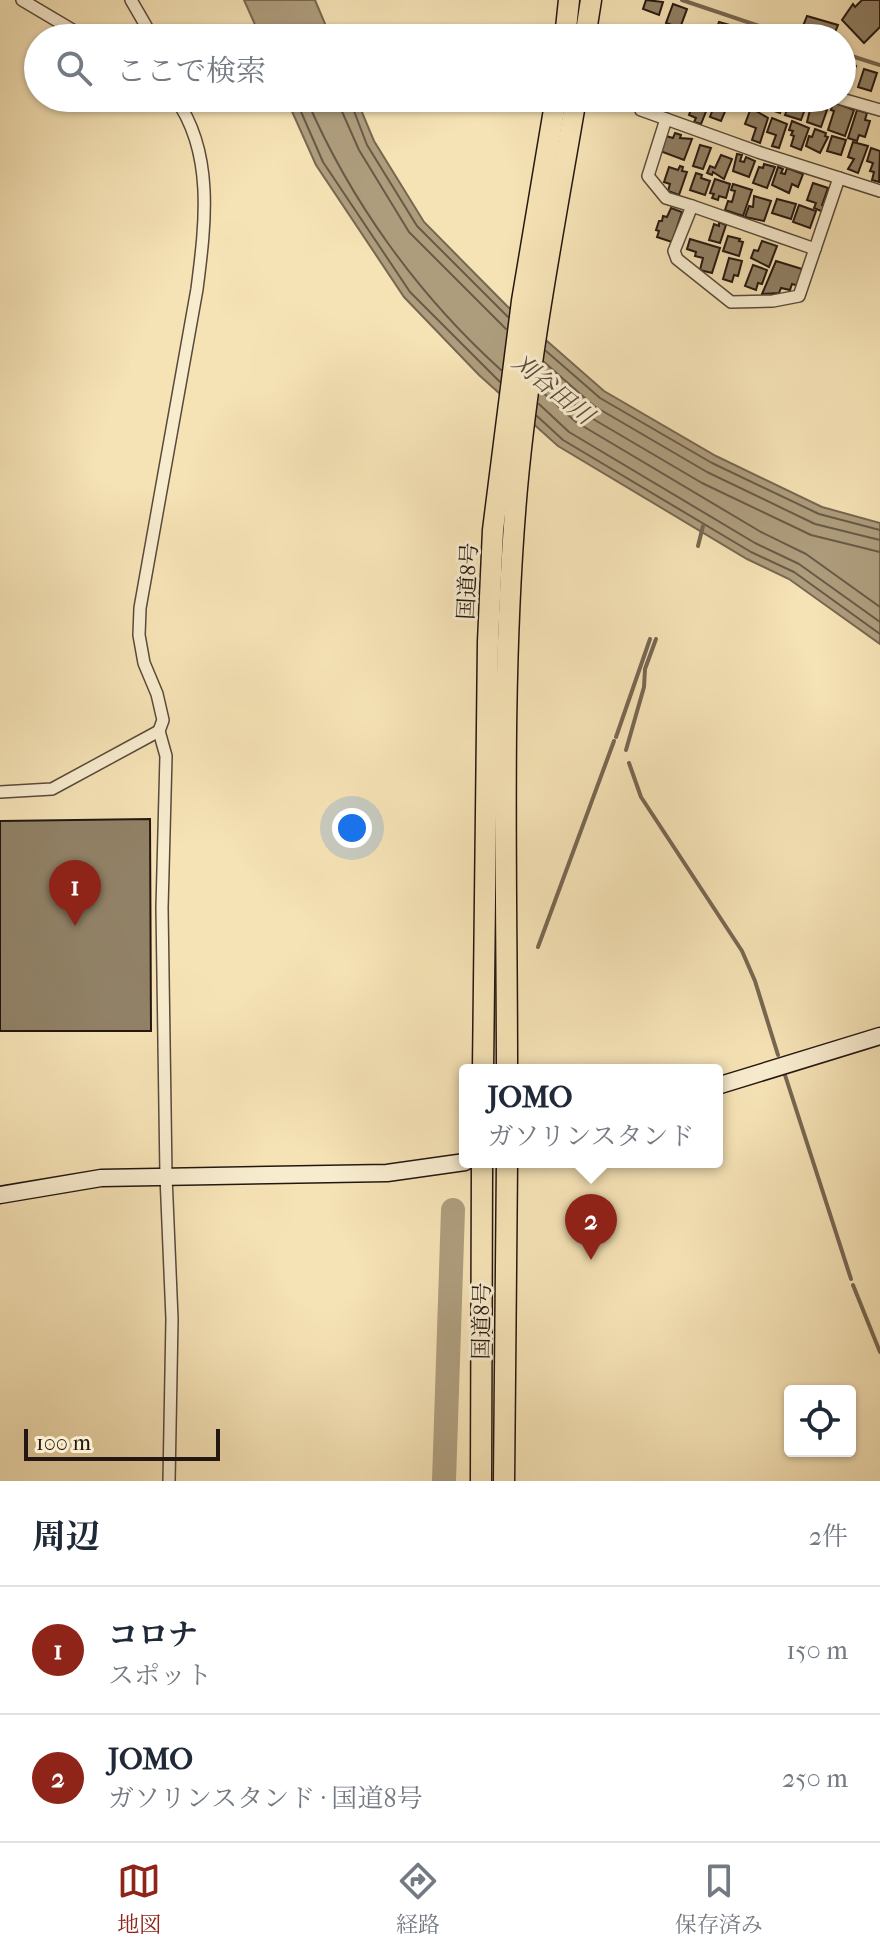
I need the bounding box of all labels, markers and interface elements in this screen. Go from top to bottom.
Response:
search box [24,24,856,112]
icon: search [52,46,96,90]
text: ここで検索 [116,54,266,89]
water label: 刈谷田川 [507,348,601,432]
street label: 国道8号 [453,542,483,620]
your location [332,808,372,848]
pin: 1 [49,860,101,926]
popup [459,1064,723,1168]
text: JOMO [487,1080,573,1115]
text: ガソリンスタンド [487,1121,695,1152]
pin: 2 [565,1194,617,1260]
street label: 国道8号 [468,1282,496,1360]
map controls [784,1385,856,1457]
button: locate [784,1385,856,1457]
scale bar [24,1425,220,1461]
text: 100 m [36,1430,91,1456]
text: 周辺 [32,1517,100,1557]
text: 2件 [809,1521,848,1552]
text: コロナ [108,1618,198,1653]
text: 1 [53,1635,63,1666]
text: 150 m [786,1635,848,1666]
text: スポット [108,1660,212,1691]
text: JOMO [108,1742,193,1777]
text: 2 [51,1763,65,1794]
text: 250 m [782,1763,848,1794]
text: ガソリンスタンド · 国道8号 [108,1783,423,1814]
tab: 地図 [117,1859,161,1938]
tab: 経路 [396,1859,440,1938]
tab: 保存済み [675,1859,763,1938]

